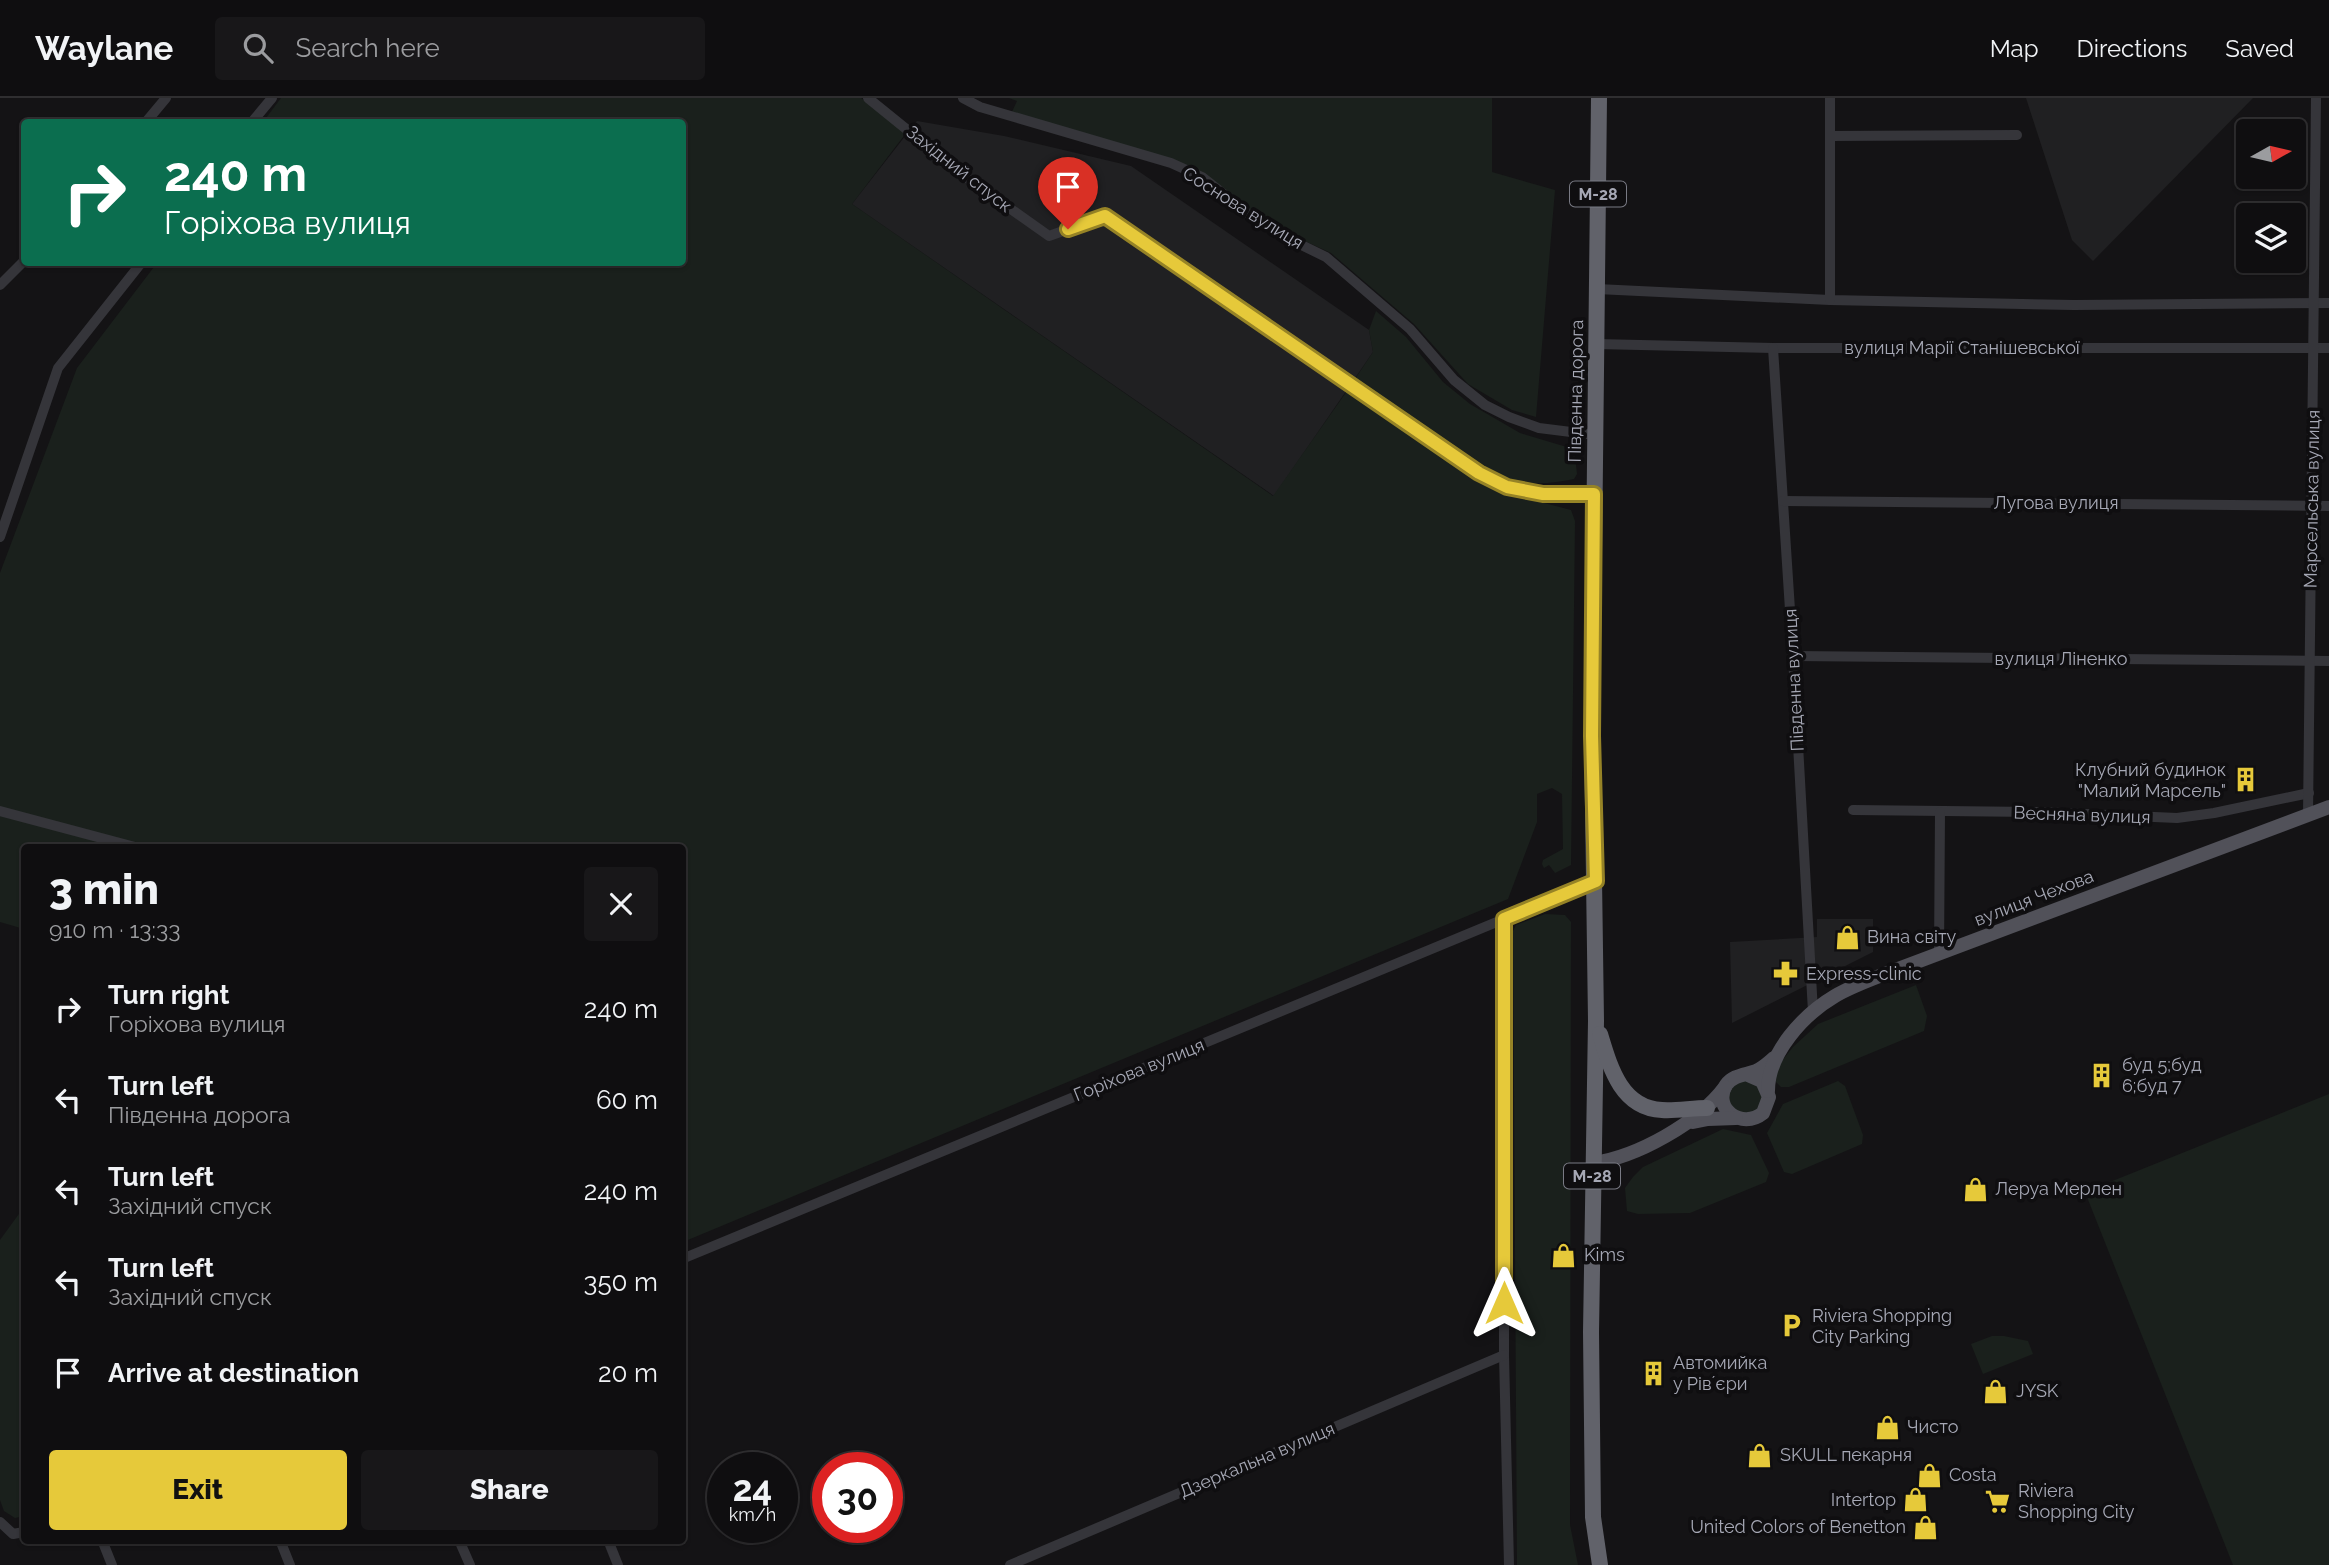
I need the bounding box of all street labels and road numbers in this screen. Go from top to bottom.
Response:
street label: Західний спуск [902,121,1016,216]
street label: Соснова вулиця [1179,162,1307,253]
road number: М-28 [1570,181,1626,206]
street label: Південна дорога [1564,319,1587,463]
street label: вулиця Марії Станішевської [1844,337,2080,358]
street label: Марсельська вулиця [2299,410,2324,588]
street label: Лугова вулиця [1994,492,2118,513]
street label: Південна вулиця [1779,608,1808,752]
street label: вулиця Ліненко [1995,648,2128,669]
street label: Весняна вулиця [2013,802,2151,827]
street label: вулиця Чехова [1971,865,2096,930]
street label: Горіхова вулиця [1070,1034,1207,1105]
road number: М-28 [1564,1164,1620,1188]
street label: Дзеркальна вулиця [1176,1417,1338,1502]

